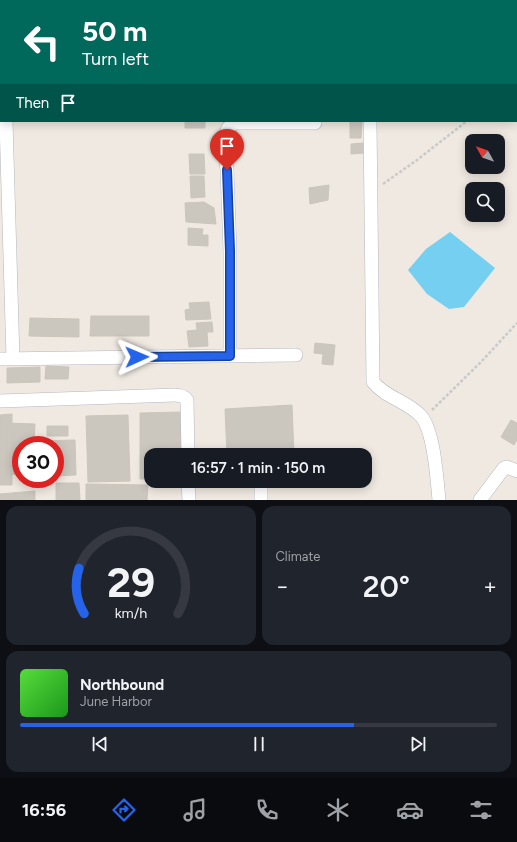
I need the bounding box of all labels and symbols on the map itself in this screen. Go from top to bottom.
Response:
pin [210,129,244,170]
north arrow [465,134,505,174]
position arrow [116,336,158,378]
speed limit sign: 30 [12,436,64,488]

